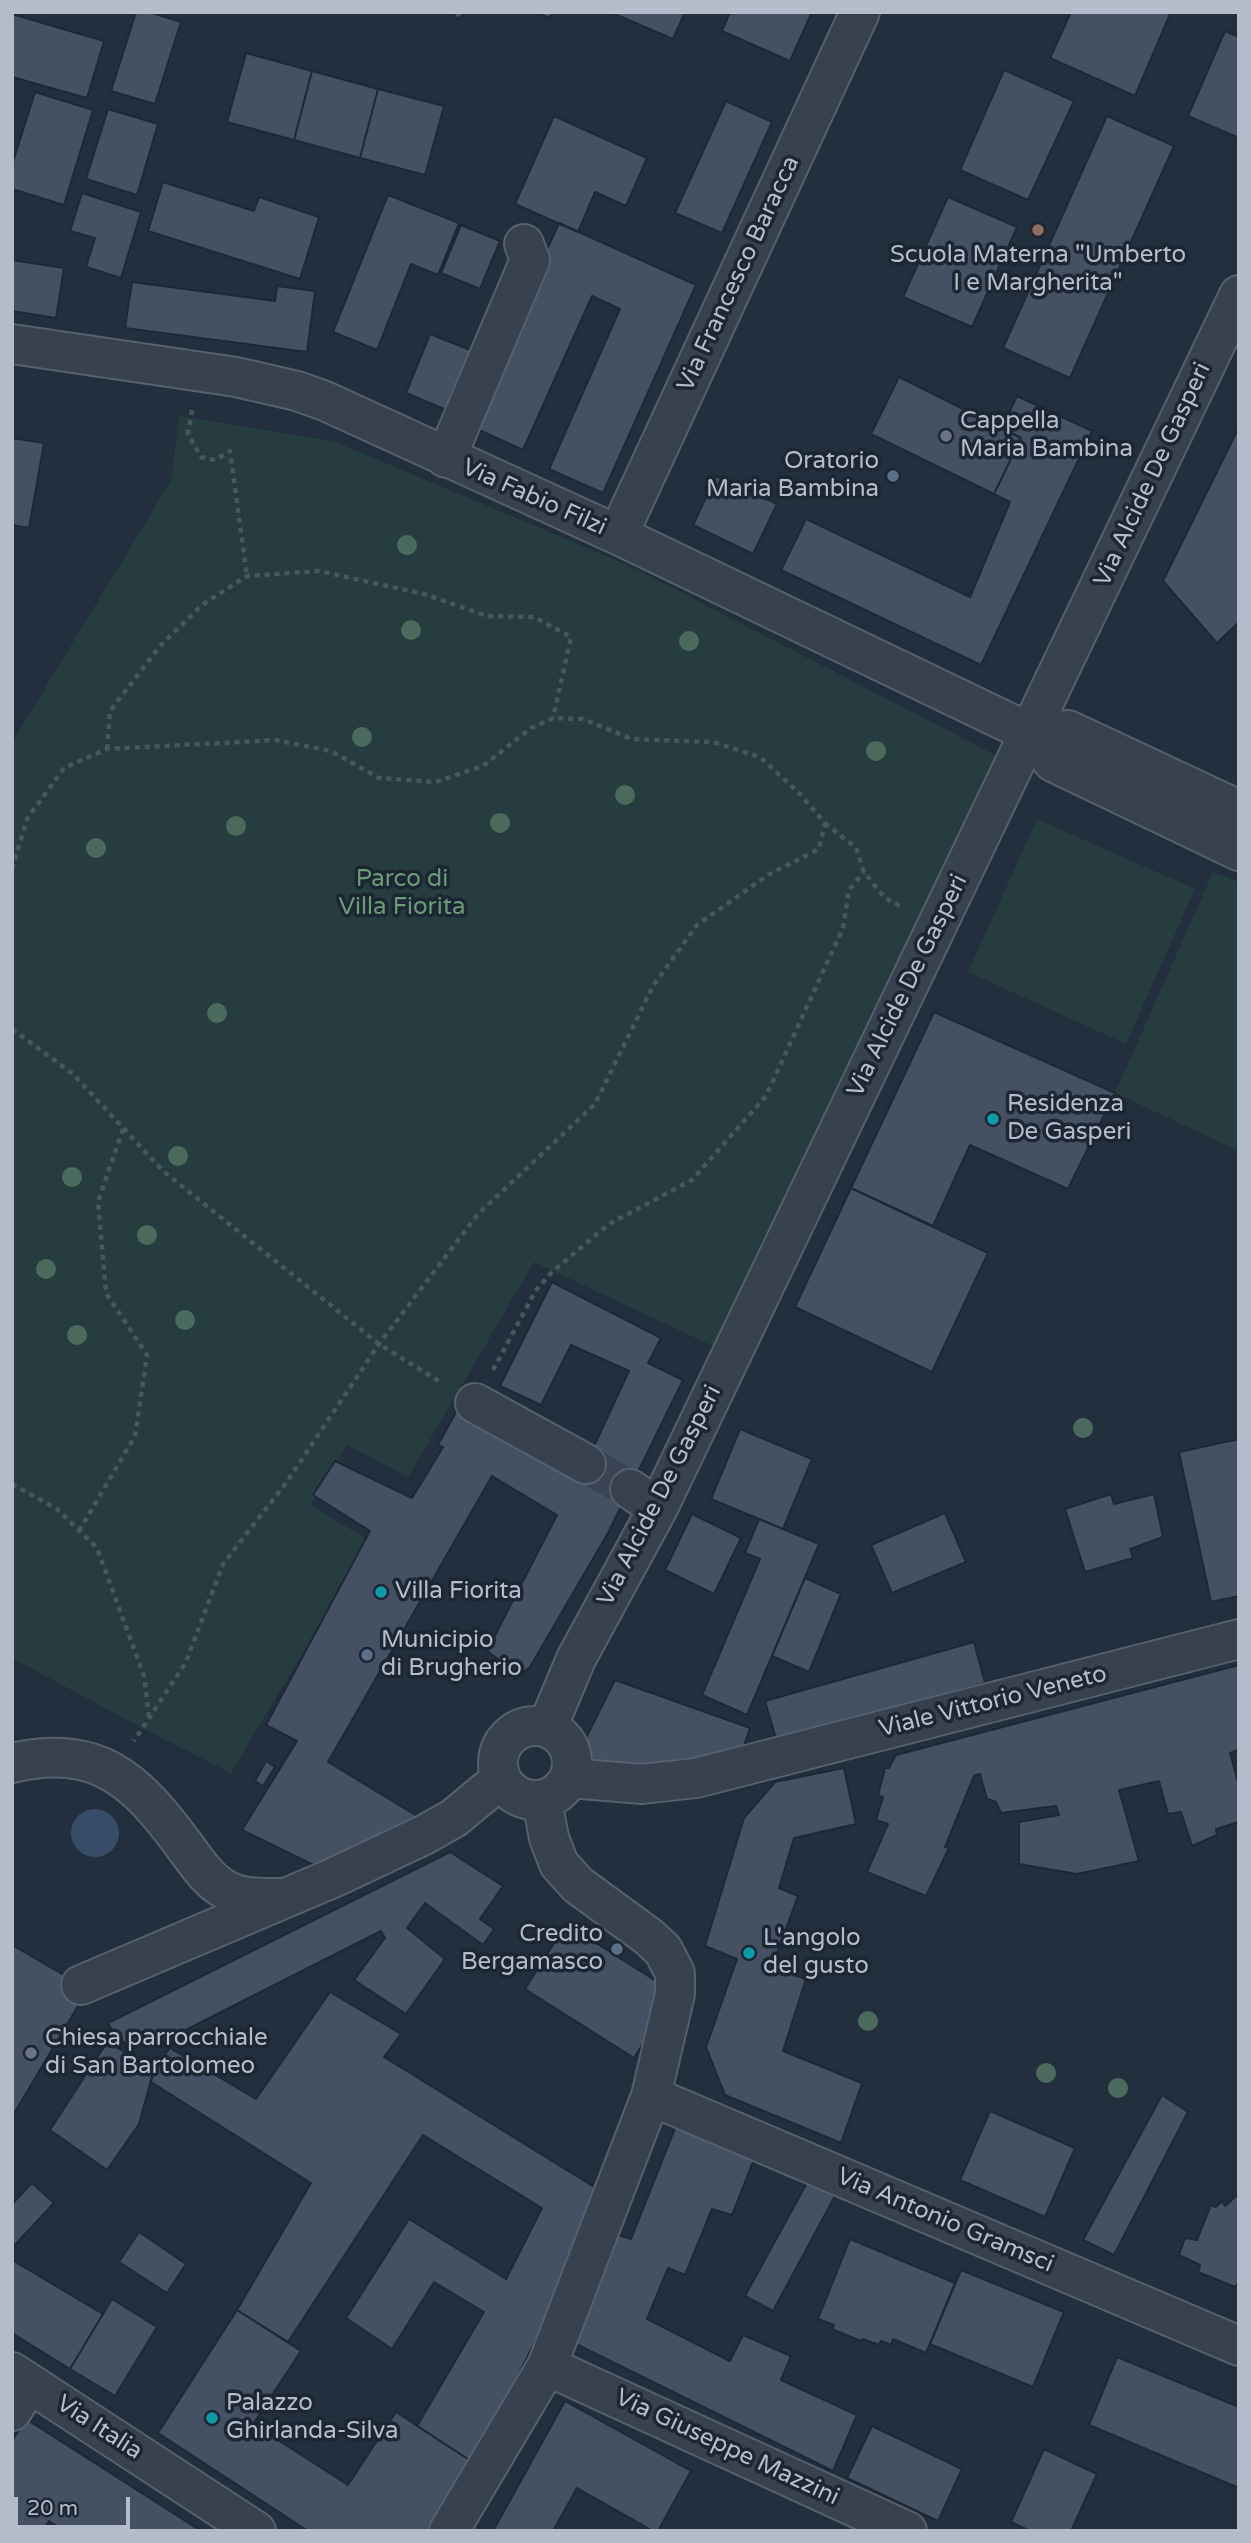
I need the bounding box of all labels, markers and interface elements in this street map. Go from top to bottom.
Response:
street label: Via Francesco Baracca [672,152,806,396]
marker: Scuola Materna "Umberto I e Margherita" [1030,222,1046,238]
place label: Scuola Materna "Umberto I e Margherita" [890,242,1186,298]
street label: Via Alcide De Gasperi [1088,358,1218,592]
place label: Cappella Maria Bambina [960,408,1133,464]
marker: Cappella Maria Bambina [938,428,954,444]
place label: Oratorio Maria Bambina [706,448,879,504]
street label: Via Fabio Filzi [458,453,610,543]
marker: Oratorio Maria Bambina [885,468,901,484]
park label: Parco di Villa Fiorita [339,866,465,922]
street label: Via Alcide De Gasperi [842,870,974,1102]
place label: Residenza De Gasperi [1007,1091,1131,1147]
marker: Residenza De Gasperi [985,1111,1001,1127]
street label: Via Alcide De Gasperi [592,1381,728,1611]
place label: Villa Fiorita [395,1578,522,1606]
marker: Villa Fiorita [373,1584,389,1600]
place label: Municipio di Brugherio [381,1627,522,1683]
marker: Municipio di Brugherio [359,1647,375,1663]
street label: Viale Vittorio Veneto [876,1660,1110,1744]
place label: Credito Bergamasco [461,1921,603,1977]
place label: L'angolo del gusto [763,1925,869,1981]
marker: Credito Bergamasco [609,1941,625,1957]
marker: L'angolo del gusto [741,1945,757,1961]
place label: Chiesa parrocchiale di San Bartolomeo [45,2025,267,2081]
marker: Chiesa parrocchiale di San Bartolomeo [23,2045,39,2061]
street label: Via Antonio Gramsci [832,2162,1058,2280]
street label: Via Giuseppe Mazzini [611,2384,843,2512]
street label: Via Italia [51,2390,147,2466]
place label: Palazzo Ghirlanda-Silva [226,2390,399,2446]
marker: Palazzo Ghirlanda-Silva [204,2410,220,2426]
scale bar [18,2484,133,2528]
text: 20 m [27,2496,78,2521]

